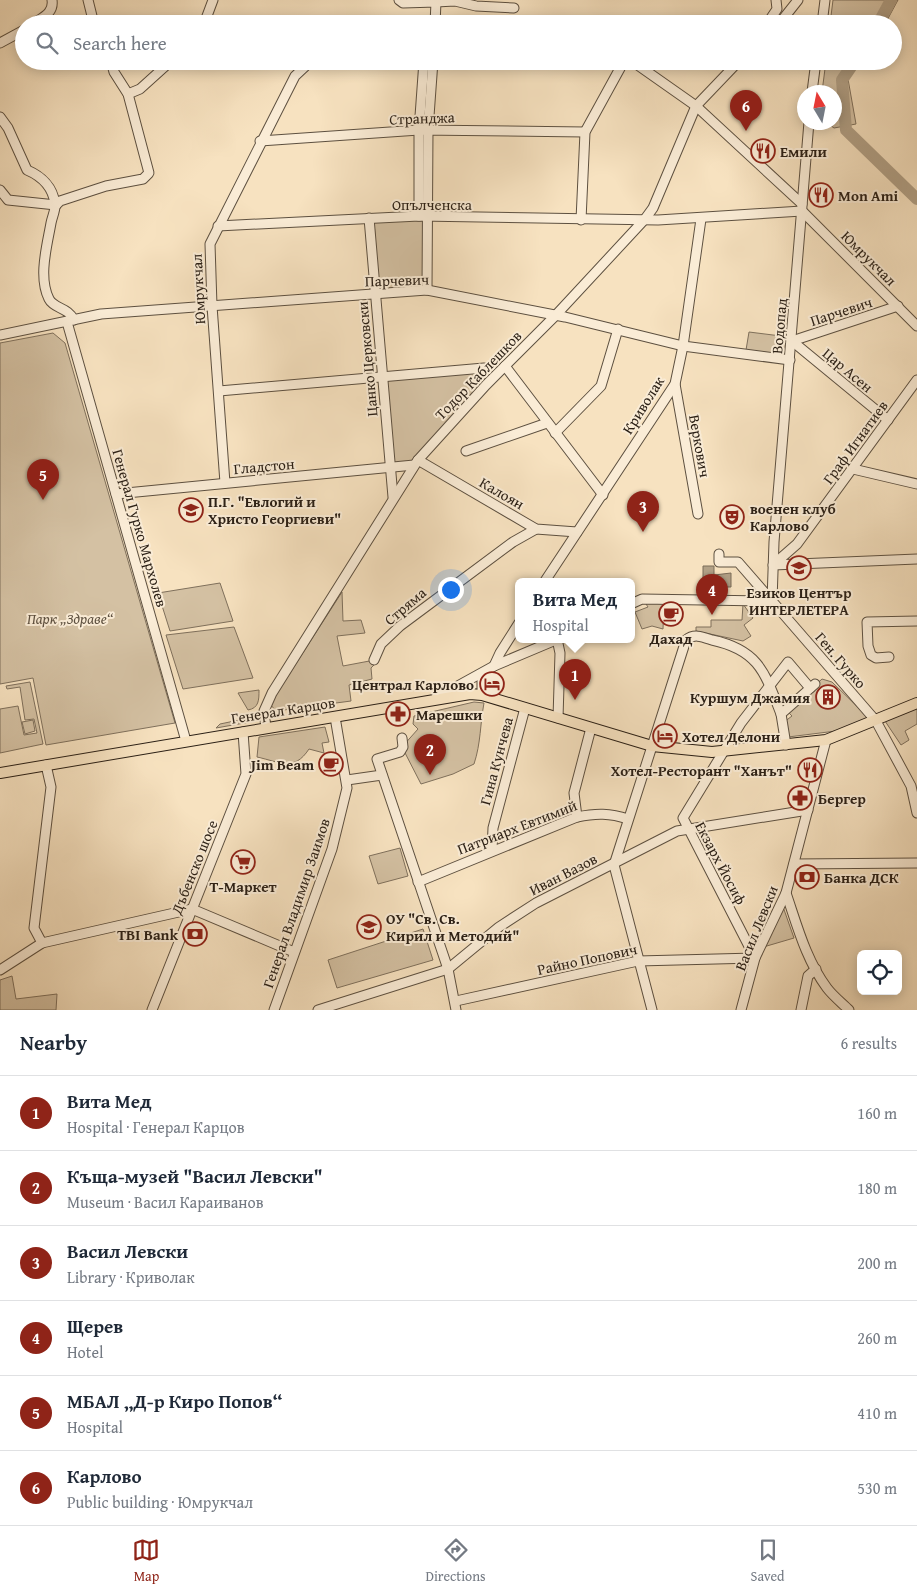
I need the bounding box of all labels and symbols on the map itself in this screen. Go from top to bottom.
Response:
north arrow [797,85,842,130]
pin: 6 [730,90,762,131]
street label: Странджа [389,106,456,130]
restaurant icon: Емили [750,138,776,164]
place label: Емили [780,141,828,162]
restaurant icon: Mon Ami [808,182,834,208]
place label: Mon Ami [838,185,898,206]
street label: Опълченска [392,194,473,215]
street label: Юмрукчал [837,226,901,290]
street label: Юмрукчал [186,253,210,325]
street label: Парчевич [365,268,429,292]
street label: Парчевич [807,291,875,331]
street label: Водопад [766,297,792,355]
street label: Цанко Церковски [352,301,382,417]
street label: Тодор Каблешков [430,326,526,424]
street label: Цар Асен [818,343,878,397]
street label: Криволак [617,372,669,438]
street label: Граф Игнатиев [818,396,892,488]
street label: Веркович [684,413,716,479]
street label: Генерал Гурко Мархолев [107,446,173,610]
street label: Гладстон [233,453,296,479]
pin: 5 [27,459,59,500]
street label: Калоян [476,472,529,514]
place label: П.Г. "Евлогий и Христо Георгиеви" [208,491,341,529]
pin: 3 [627,491,659,532]
school or university icon: П.Г. "Евлогий и Христо Георгиеви" [178,497,204,523]
place label: военен клуб Карлово [750,498,836,536]
theatre icon: военен клуб Карлово [719,504,745,530]
school or university icon: Езиков Център ИНТЕРЛЕТЕРА [786,555,812,581]
pin: 4 [696,574,728,615]
your location [438,577,464,603]
street label: Стряма [380,582,431,630]
place label: Езиков Център ИНТЕРЛЕТЕРА [746,582,852,620]
cafe icon: Дахад [658,601,684,627]
park label: Парк „Здраве“ [27,608,114,629]
street label: Ген. Гурко [811,627,872,693]
place label: Дахад [649,628,692,649]
pin: 1 [559,659,591,700]
hotel icon: Централ Карлово [479,671,505,697]
place label: Централ Карлово [352,674,474,695]
building icon: Куршум Джамия [815,684,841,710]
place label: Куршум Джамия [690,687,810,708]
street label: Генерал Карцов [230,691,336,729]
pharmacy icon: Марешки [385,701,411,727]
place label: Марешки [416,704,483,725]
street label: Гина Кунчева [474,714,518,807]
hotel icon: Хотел Делони [652,723,678,749]
place label: Хотел Делони [682,726,781,747]
pin: 2 [414,734,446,775]
cafe icon: Jim Beam [318,751,344,777]
place label: Jim Beam [248,754,314,775]
restaurant icon: Хотел-Ресторант "Ханът" [797,757,823,783]
place label: Хотел-Ресторант "Ханът" [611,760,792,781]
pharmacy icon: Бергер [787,785,813,811]
place label: Бергер [818,788,866,809]
street label: Патриарх Евтимий [454,794,580,860]
street label: Генерал Владимир Заимов [257,815,335,991]
street label: Дъбенско шосе [165,817,222,918]
street label: Екзарх Йосиф [690,818,752,908]
street label: Иван Вазов [525,848,601,900]
supermarket icon: Т-Маркет [230,849,256,875]
bank icon: Банка ДСК [794,864,820,890]
place label: Банка ДСК [824,867,899,888]
place label: Т-Маркет [209,876,278,897]
street label: Васил Левски [729,882,783,974]
place label: ОУ "Св. Св. Кирил и Методий" [386,908,519,946]
school or university icon: ОУ "Св. Св. Кирил и Методий" [356,914,382,940]
bank icon: TBI Bank [182,921,208,947]
place label: TBI Bank [117,924,178,945]
street label: Райно Попович [535,938,639,980]

